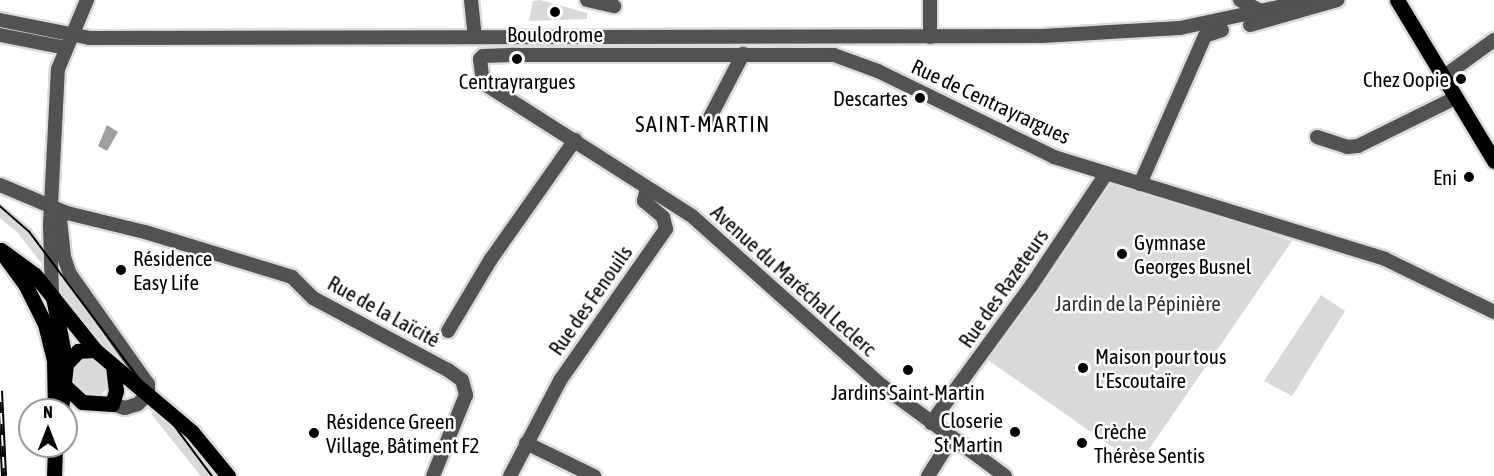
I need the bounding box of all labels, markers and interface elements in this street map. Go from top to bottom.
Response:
marker: Boulodrome [548,5,562,19]
place label: Boulodrome [507,21,603,47]
marker: Centrayrargues [510,52,524,66]
street label: Rue de Centrayrargues [908,53,1074,149]
place label: Chez Oopie [1363,66,1449,92]
place label: Centrayrargues [459,68,575,94]
marker: Chez Oopie [1454,72,1468,86]
place label: Descartes [833,85,908,111]
marker: Descartes [913,91,927,105]
district label: SAINT-MARTIN [635,112,771,138]
place label: Eni [1433,164,1457,190]
marker: Eni [1462,170,1476,184]
street label: Avenue du Maréchal Leclerc [706,199,882,361]
street label: Rue des Razeteurs [953,224,1053,352]
place label: Gymnase Georges Busnel [1134,229,1251,279]
street label: Rue des Fenouils [543,240,637,360]
place label: Résidence Easy Life [133,245,212,295]
marker: Gymnase Georges Busnel [1115,247,1129,261]
marker: Résidence Easy Life [114,263,128,277]
street label: Rue de la Laïcité [324,270,444,352]
park label: Jardin de la Pépinière [1055,290,1221,316]
place label: Maison pour tous L'Escoutaïre [1095,343,1226,393]
marker: Maison pour tous L'Escoutaïre [1076,361,1090,375]
marker: Jardins Saint-Martin [901,363,915,377]
place label: Jardins Saint-Martin [831,379,985,405]
north arrow [18,398,78,458]
text: N [43,403,53,421]
place label: Closerie St Martin [934,407,1003,457]
place label: Résidence Green Village, Bâtiment F2 [326,408,479,458]
place label: Crèche Thérèse Sentis [1094,418,1205,468]
marker: Closerie St Martin [1008,425,1022,439]
marker: Résidence Green Village, Bâtiment F2 [307,426,321,440]
marker: Crèche Thérèse Sentis [1075,436,1089,450]

